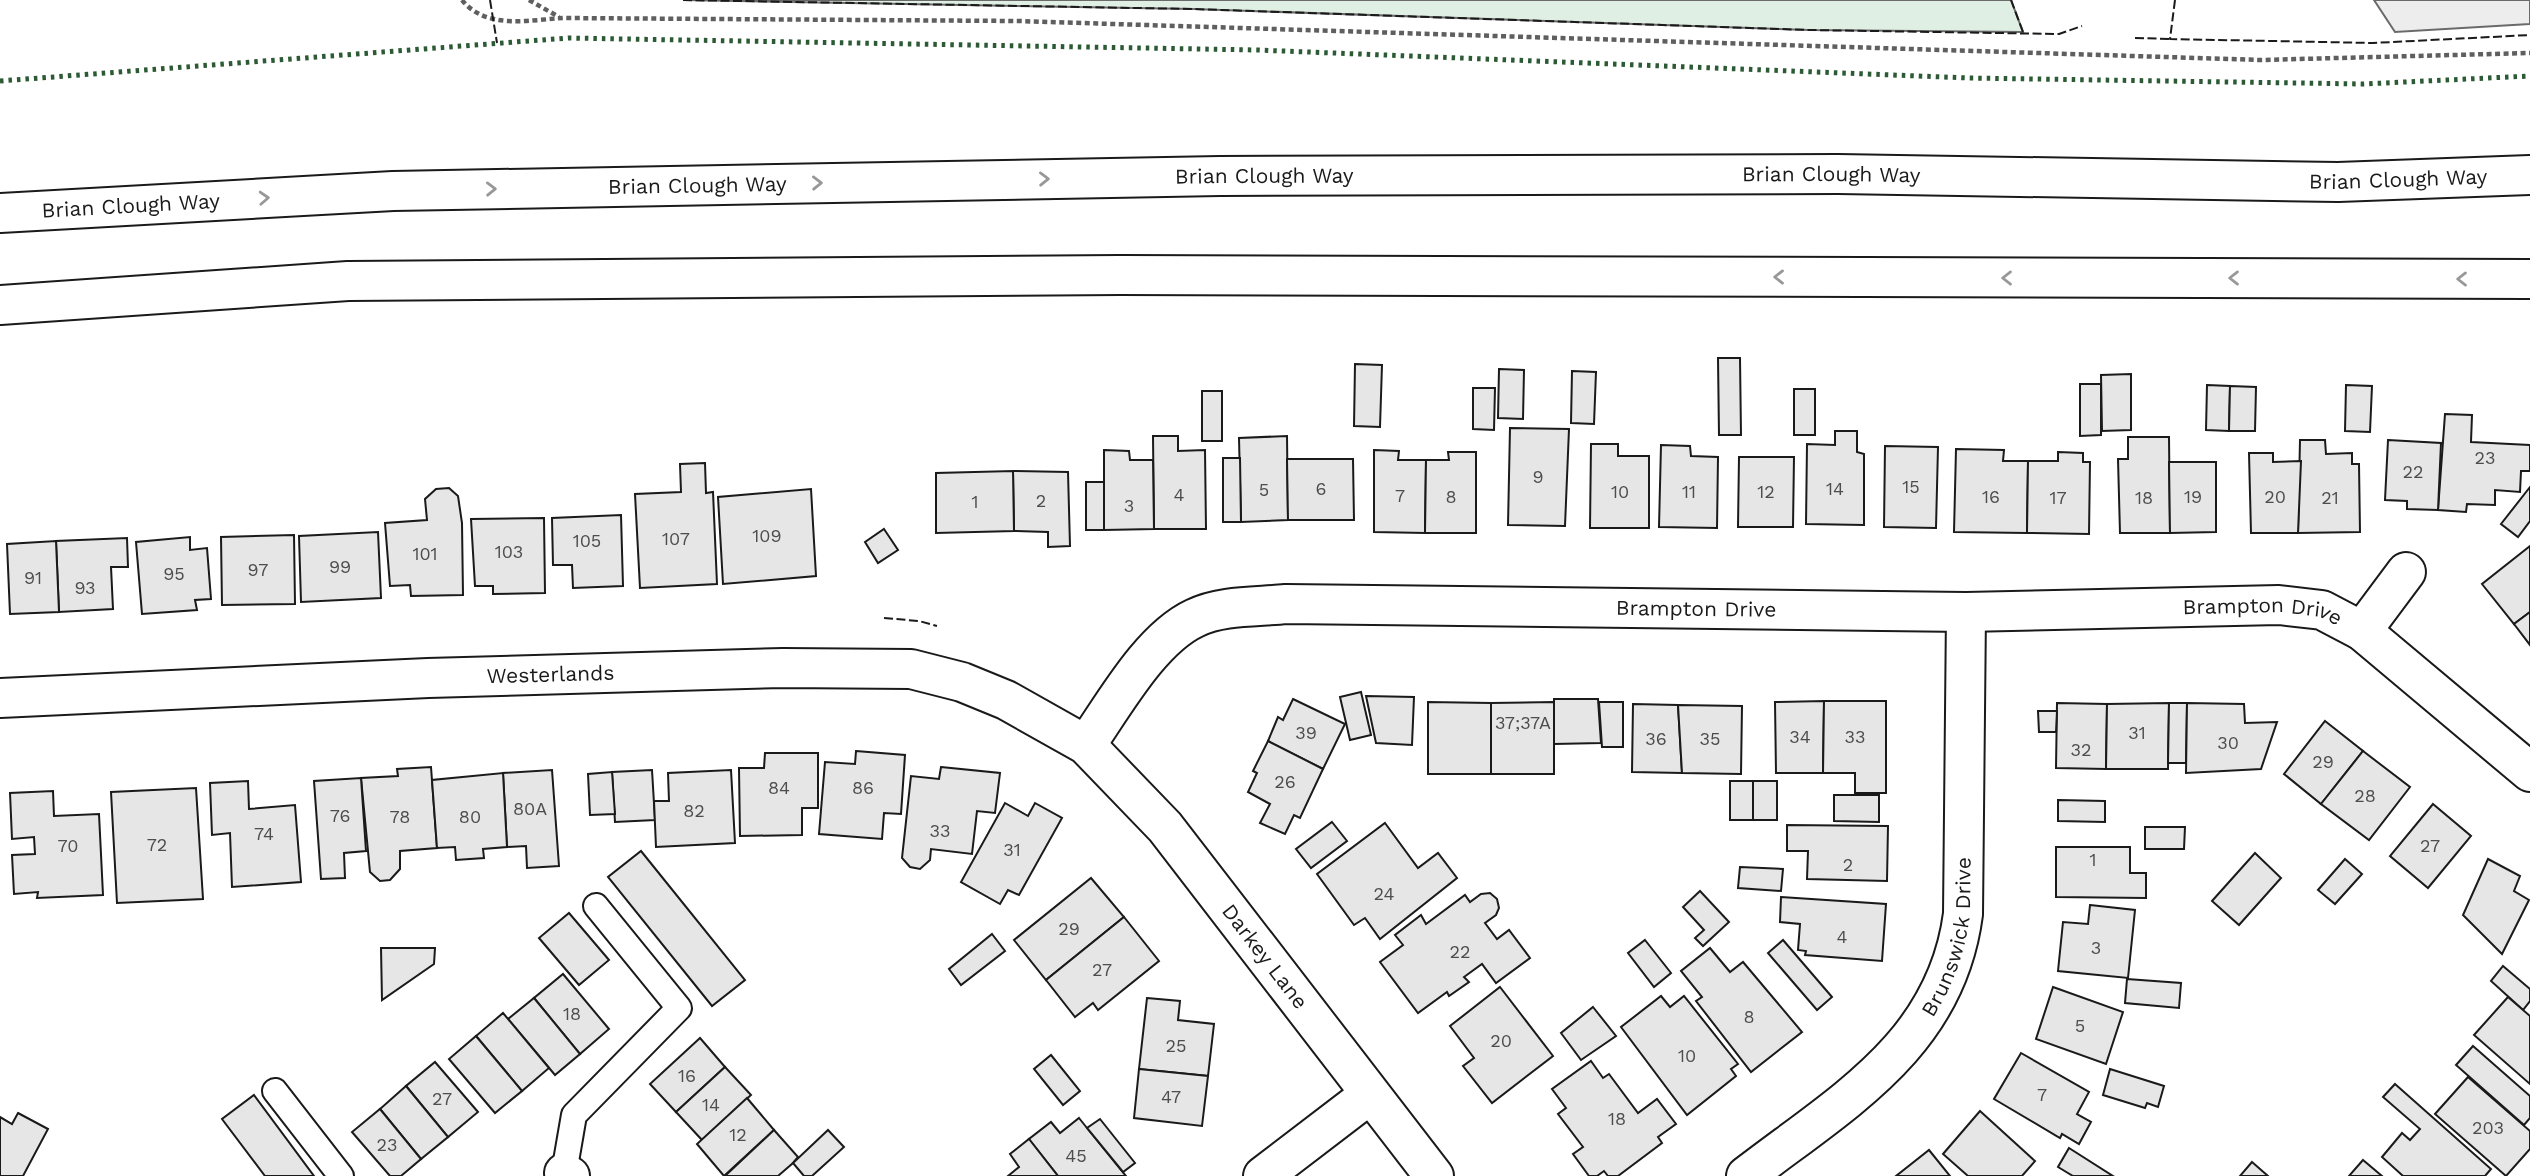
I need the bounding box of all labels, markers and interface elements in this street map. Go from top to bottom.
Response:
street label: Brian Clough Way [1742,161,1921,187]
street label: Brian Clough Way [1175,163,1354,189]
street label: Brian Clough Way [2309,164,2488,194]
street label: Brian Clough Way [608,171,787,199]
one-way arrow [1039,171,1050,187]
one-way arrow [812,175,822,191]
one-way arrow [486,181,497,197]
street label: Brian Clough Way [41,188,221,223]
one-way arrow [259,191,270,206]
one-way arrow [1774,269,1784,285]
one-way arrow [2001,270,2012,286]
one-way arrow [2229,271,2240,286]
one-way arrow [2456,271,2467,287]
house number: 23 [2475,447,2496,468]
house number: 22 [2403,461,2424,482]
house number: 9 [1532,466,1544,487]
house number: 15 [1902,476,1920,497]
house number: 6 [1316,478,1326,499]
house number: 14 [1826,478,1844,499]
house number: 5 [1259,479,1269,500]
house number: 10 [1611,481,1629,502]
house number: 11 [1682,481,1696,502]
house number: 12 [1757,481,1775,502]
house number: 4 [1174,484,1185,505]
house number: 7 [1395,485,1405,506]
house number: 8 [1445,486,1457,507]
house number: 16 [1982,486,2000,507]
house number: 19 [2184,486,2202,507]
house number: 20 [2264,486,2286,507]
house number: 17 [2049,487,2067,508]
house number: 18 [2135,487,2153,508]
house number: 21 [2321,487,2339,508]
house number: 2 [1036,490,1046,511]
house number: 1 [971,491,979,512]
house number: 3 [1124,495,1134,516]
house number: 109 [752,525,782,546]
house number: 107 [662,528,690,549]
house number: 105 [573,530,601,551]
house number: 103 [495,541,523,562]
house number: 101 [412,543,438,564]
house number: 99 [329,556,351,577]
house number: 97 [248,559,268,580]
house number: 95 [163,563,185,584]
house number: 91 [24,567,42,588]
house number: 93 [74,577,96,598]
street label: Brampton Drive [2182,592,2347,630]
street label: Brampton Drive [1616,595,1777,622]
street label: Westerlands [486,660,615,688]
house number: 37;37A [1495,712,1551,733]
house number: 39 [1295,722,1317,743]
house number: 31 [2128,722,2146,743]
house number: 34 [1789,726,1811,747]
house number: 33 [1845,726,1866,747]
house number: 36 [1645,728,1667,749]
house number: 35 [1700,728,1720,749]
house number: 30 [2217,732,2239,753]
house number: 32 [2071,739,2092,760]
house number: 29 [2312,751,2334,772]
house number: 26 [1274,771,1296,792]
house number: 84 [768,777,790,798]
house number: 86 [852,777,874,798]
house number: 28 [2354,785,2376,806]
house number: 80A [513,798,547,819]
house number: 82 [683,800,705,821]
house number: 76 [330,805,350,826]
house number: 78 [390,806,410,827]
house number: 80 [459,806,481,827]
house number: 33 [930,820,951,841]
house number: 74 [254,823,274,844]
house number: 72 [147,834,167,855]
house number: 70 [58,835,78,856]
house number: 27 [2420,835,2440,856]
house number: 31 [1003,839,1021,860]
house number: 1 [2089,849,2097,870]
house number: 2 [1843,854,1853,875]
street label: Brunswick Drive [1916,857,1976,1021]
house number: 24 [1374,883,1394,904]
street label: Darkey Lane [1217,899,1314,1014]
house number: 29 [1058,918,1080,939]
house number: 4 [1837,926,1848,947]
house number: 3 [2091,937,2101,958]
house number: 22 [1450,941,1471,962]
house number: 27 [1092,959,1112,980]
house number: 18 [563,1003,581,1024]
house number: 8 [1743,1006,1755,1027]
house number: 5 [2075,1015,2085,1036]
house number: 20 [1490,1030,1512,1051]
house number: 25 [1166,1035,1186,1056]
house number: 10 [1678,1045,1696,1066]
house number: 16 [678,1065,696,1086]
house number: 7 [2037,1084,2047,1105]
house number: 47 [1161,1086,1181,1107]
house number: 27 [432,1088,452,1109]
house number: 14 [702,1094,720,1115]
house number: 18 [1608,1108,1626,1129]
house number: 203 [2472,1117,2504,1138]
house number: 12 [729,1124,747,1145]
house number: 23 [377,1134,398,1155]
house number: 45 [1065,1145,1087,1166]

